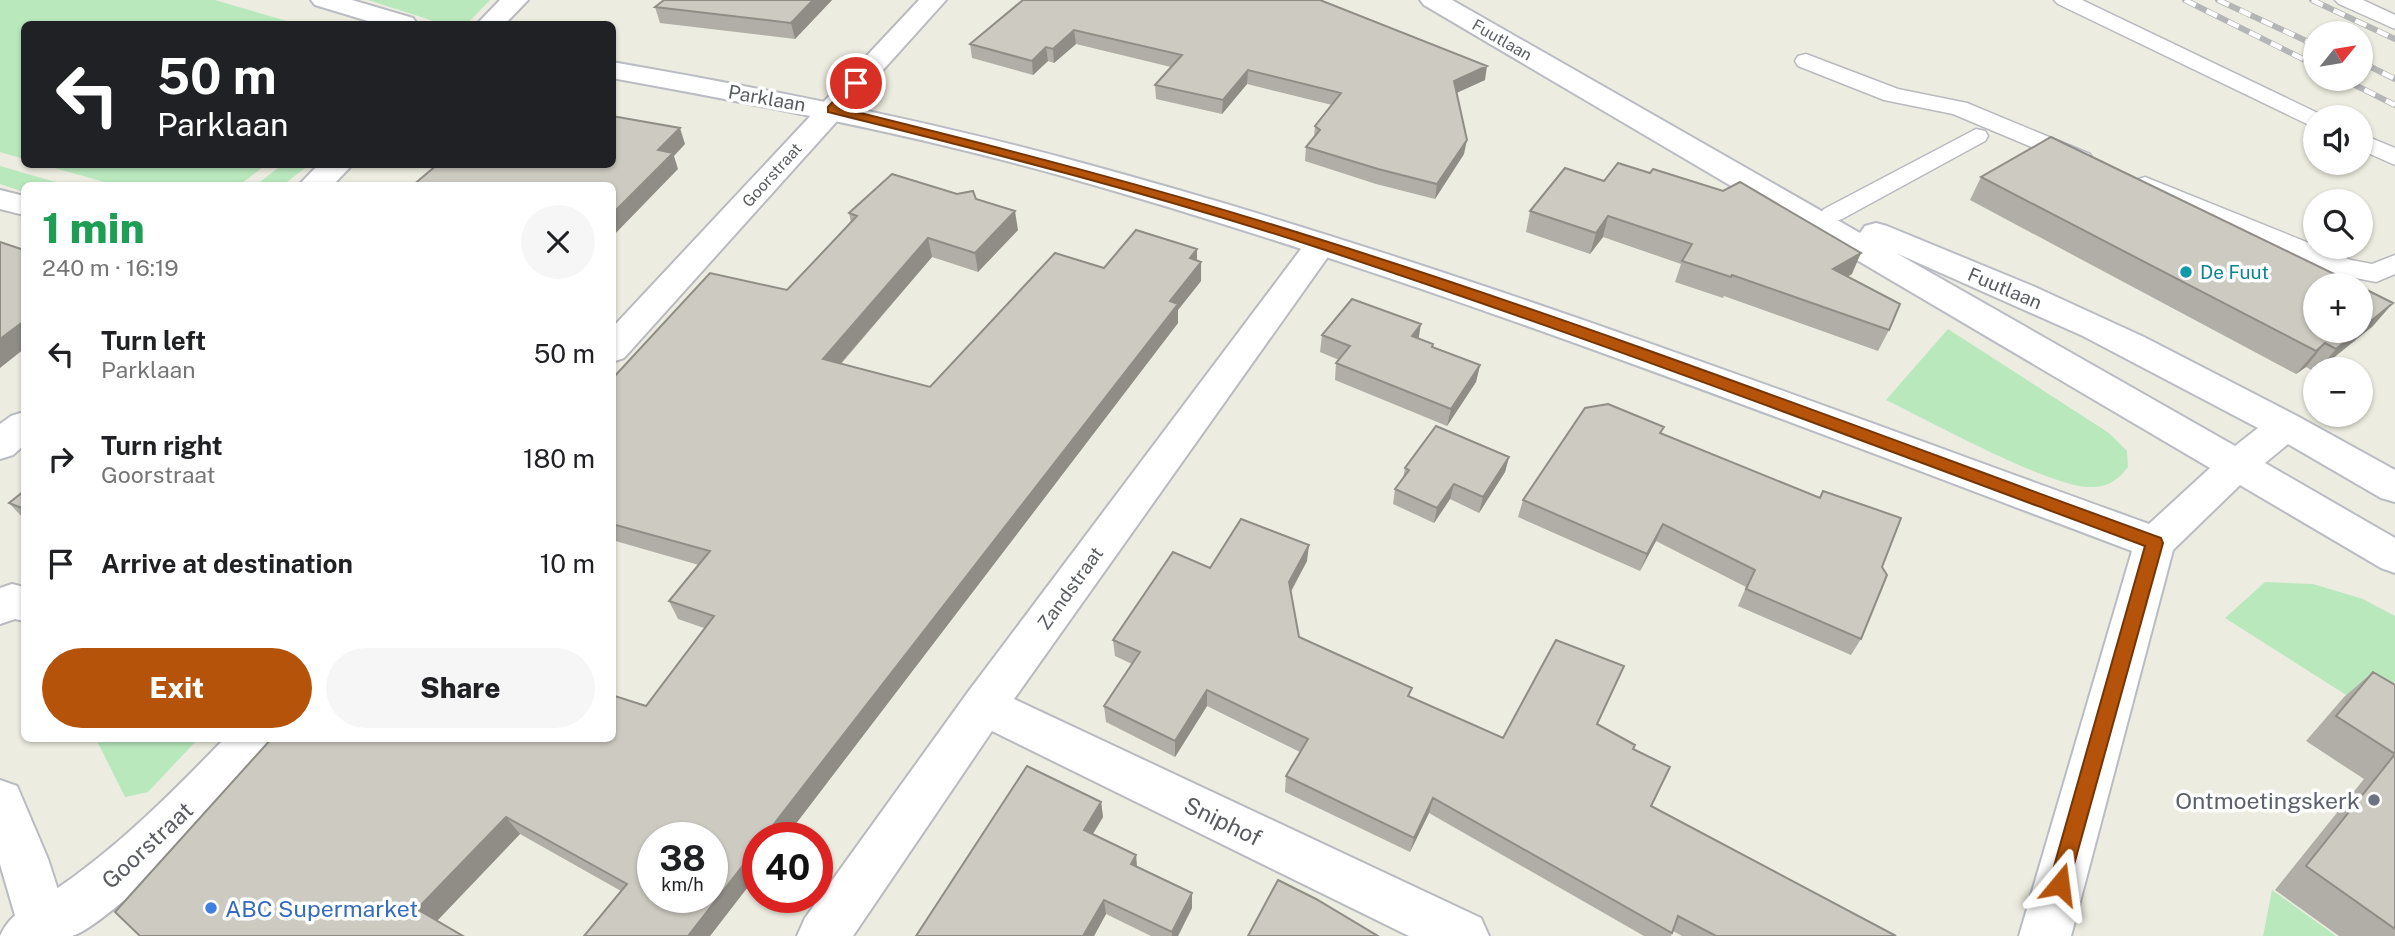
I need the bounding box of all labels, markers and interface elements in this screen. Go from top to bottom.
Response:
street label: Fuutlaan [1469,15,1535,65]
north arrow [2303,21,2373,91]
map controls [2303,21,2373,427]
text: 50 m [157,47,277,105]
icon: left [42,49,133,140]
pin [826,53,886,113]
icon: arrive [837,64,875,102]
street label: Parklaan [727,80,807,116]
button: sound [2303,105,2373,175]
text: Parklaan [157,106,289,143]
street label: Goorstraat [738,139,806,211]
button: search [2303,189,2373,259]
text: 1 min [42,203,145,252]
button: close [521,205,595,279]
text: 240 m · 16:19 [42,254,179,281]
place label: De Fuut [2200,261,2269,283]
street label: Fuutlaan [1965,263,2045,313]
marker: De Fuut [2178,264,2194,280]
button: + [2303,273,2373,343]
text: Turn left [101,325,206,356]
icon: left [42,335,80,373]
text: 50 m [534,338,595,369]
text: Parklaan [101,356,196,383]
button: − [2303,357,2373,427]
text: Turn right [101,430,223,461]
icon: right [42,440,80,478]
text: 180 m [523,443,595,474]
text: Goorstraat [101,461,216,488]
street label: Zandstraat [1033,542,1107,634]
icon: arrive [42,545,80,583]
text: Arrive at destination [101,548,353,579]
text: 10 m [540,548,595,579]
button: Exit [42,648,312,728]
button: Share [326,648,595,728]
place label: Ontmoetingskerk [2175,787,2360,814]
street label: Sniphof [1180,791,1266,851]
marker: Ontmoetingskerk [2366,792,2382,808]
street label: Goorstraat [96,796,198,894]
speed limit sign: 40 [742,822,833,913]
text: 38 [659,838,706,879]
position arrow [2023,847,2097,921]
text: km/h [661,874,704,895]
place label: ABC Supermarket [225,895,418,922]
marker: ABC Supermarket [203,900,219,916]

